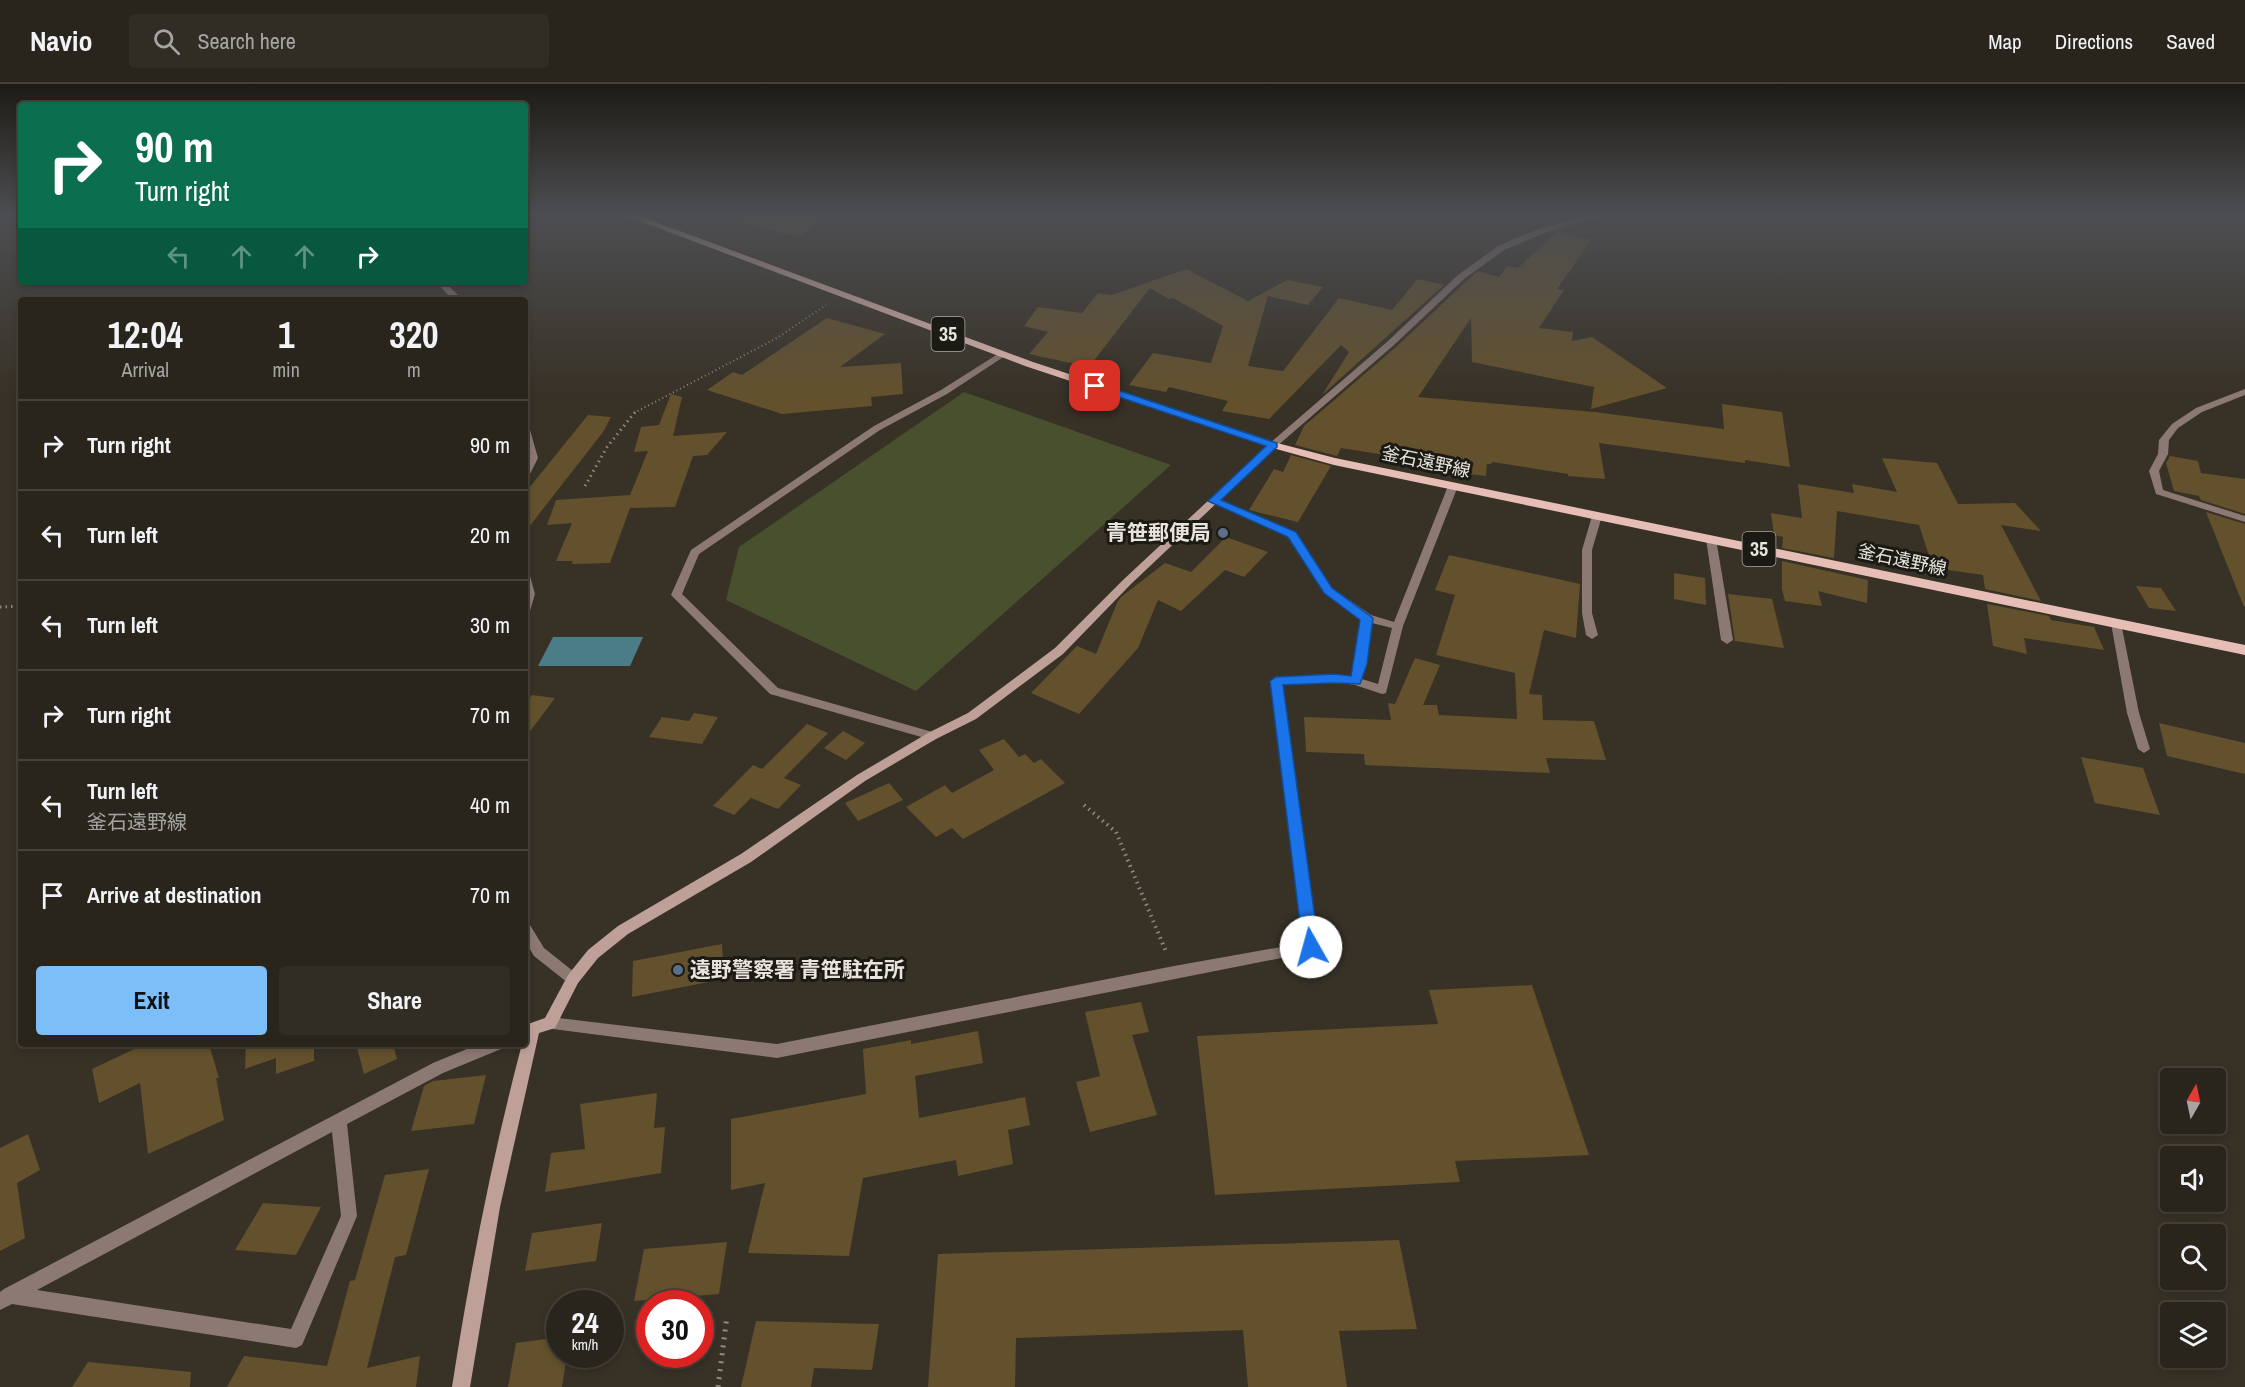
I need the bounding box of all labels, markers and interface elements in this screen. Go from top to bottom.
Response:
search box [129,14,549,68]
text: Navio [30,22,93,60]
icon: search [150,25,183,58]
text: Search here [198,26,296,56]
text: Map [1988,27,2022,56]
text: Directions [2055,27,2133,56]
text: Saved [2166,27,2215,56]
text: 90 m [135,119,214,175]
icon: right [36,126,114,204]
text: Turn right [135,173,229,209]
icon: left [162,240,195,273]
icon: ahead [225,240,258,273]
icon: ahead [288,240,321,273]
icon: right [351,240,384,273]
text: 12:04 [107,311,183,359]
text: 1 [278,311,294,359]
text: 320 [389,311,439,359]
road number: 35 [932,317,964,351]
text: Arrival [122,356,169,383]
text: min [272,356,300,383]
text: m [407,356,421,383]
pin [1069,360,1120,411]
icon: arrive [1078,369,1111,402]
icon: right [36,429,69,462]
text: Turn right [87,430,171,460]
text: 90 m [470,430,510,460]
street label: 釜石遠野線 [1379,440,1473,483]
place label: 青笹郵便局 [1106,518,1211,547]
icon: left [36,519,69,552]
text: Turn left [87,520,158,550]
text: 20 m [470,520,510,550]
marker: 青笹郵便局 [1216,526,1230,540]
road number: 35 [1742,532,1776,566]
street label: 釜石遠野線 [1855,538,1949,581]
icon: left [36,609,69,642]
text: Turn left [87,610,158,640]
text: 30 m [470,610,510,640]
icon: right [36,699,69,732]
text: Turn right [87,700,171,730]
text: 70 m [470,700,510,730]
text: Turn left [87,776,158,806]
icon: left [36,789,69,822]
text: 40 m [470,790,510,820]
text: 釜石遠野線 [87,808,187,835]
icon: arrive [36,879,69,912]
text: Arrive at destination [87,880,261,910]
text: 70 m [470,880,510,910]
position arrow [1279,915,1343,979]
place label: 遠野警察署 青笹駐在所 [690,955,905,984]
marker: 遠野警察署 青笹駐在所 [671,963,685,977]
button: Exit [36,966,267,1035]
button: Share [279,966,510,1035]
north arrow [2160,1068,2226,1134]
map controls [2160,1068,2226,1368]
button: sound [2160,1146,2226,1212]
button: search [2160,1224,2226,1290]
speed limit sign: 30 [636,1290,714,1368]
text: 24 [571,1302,599,1342]
button: layers [2160,1302,2226,1368]
text: km/h [572,1334,598,1355]

